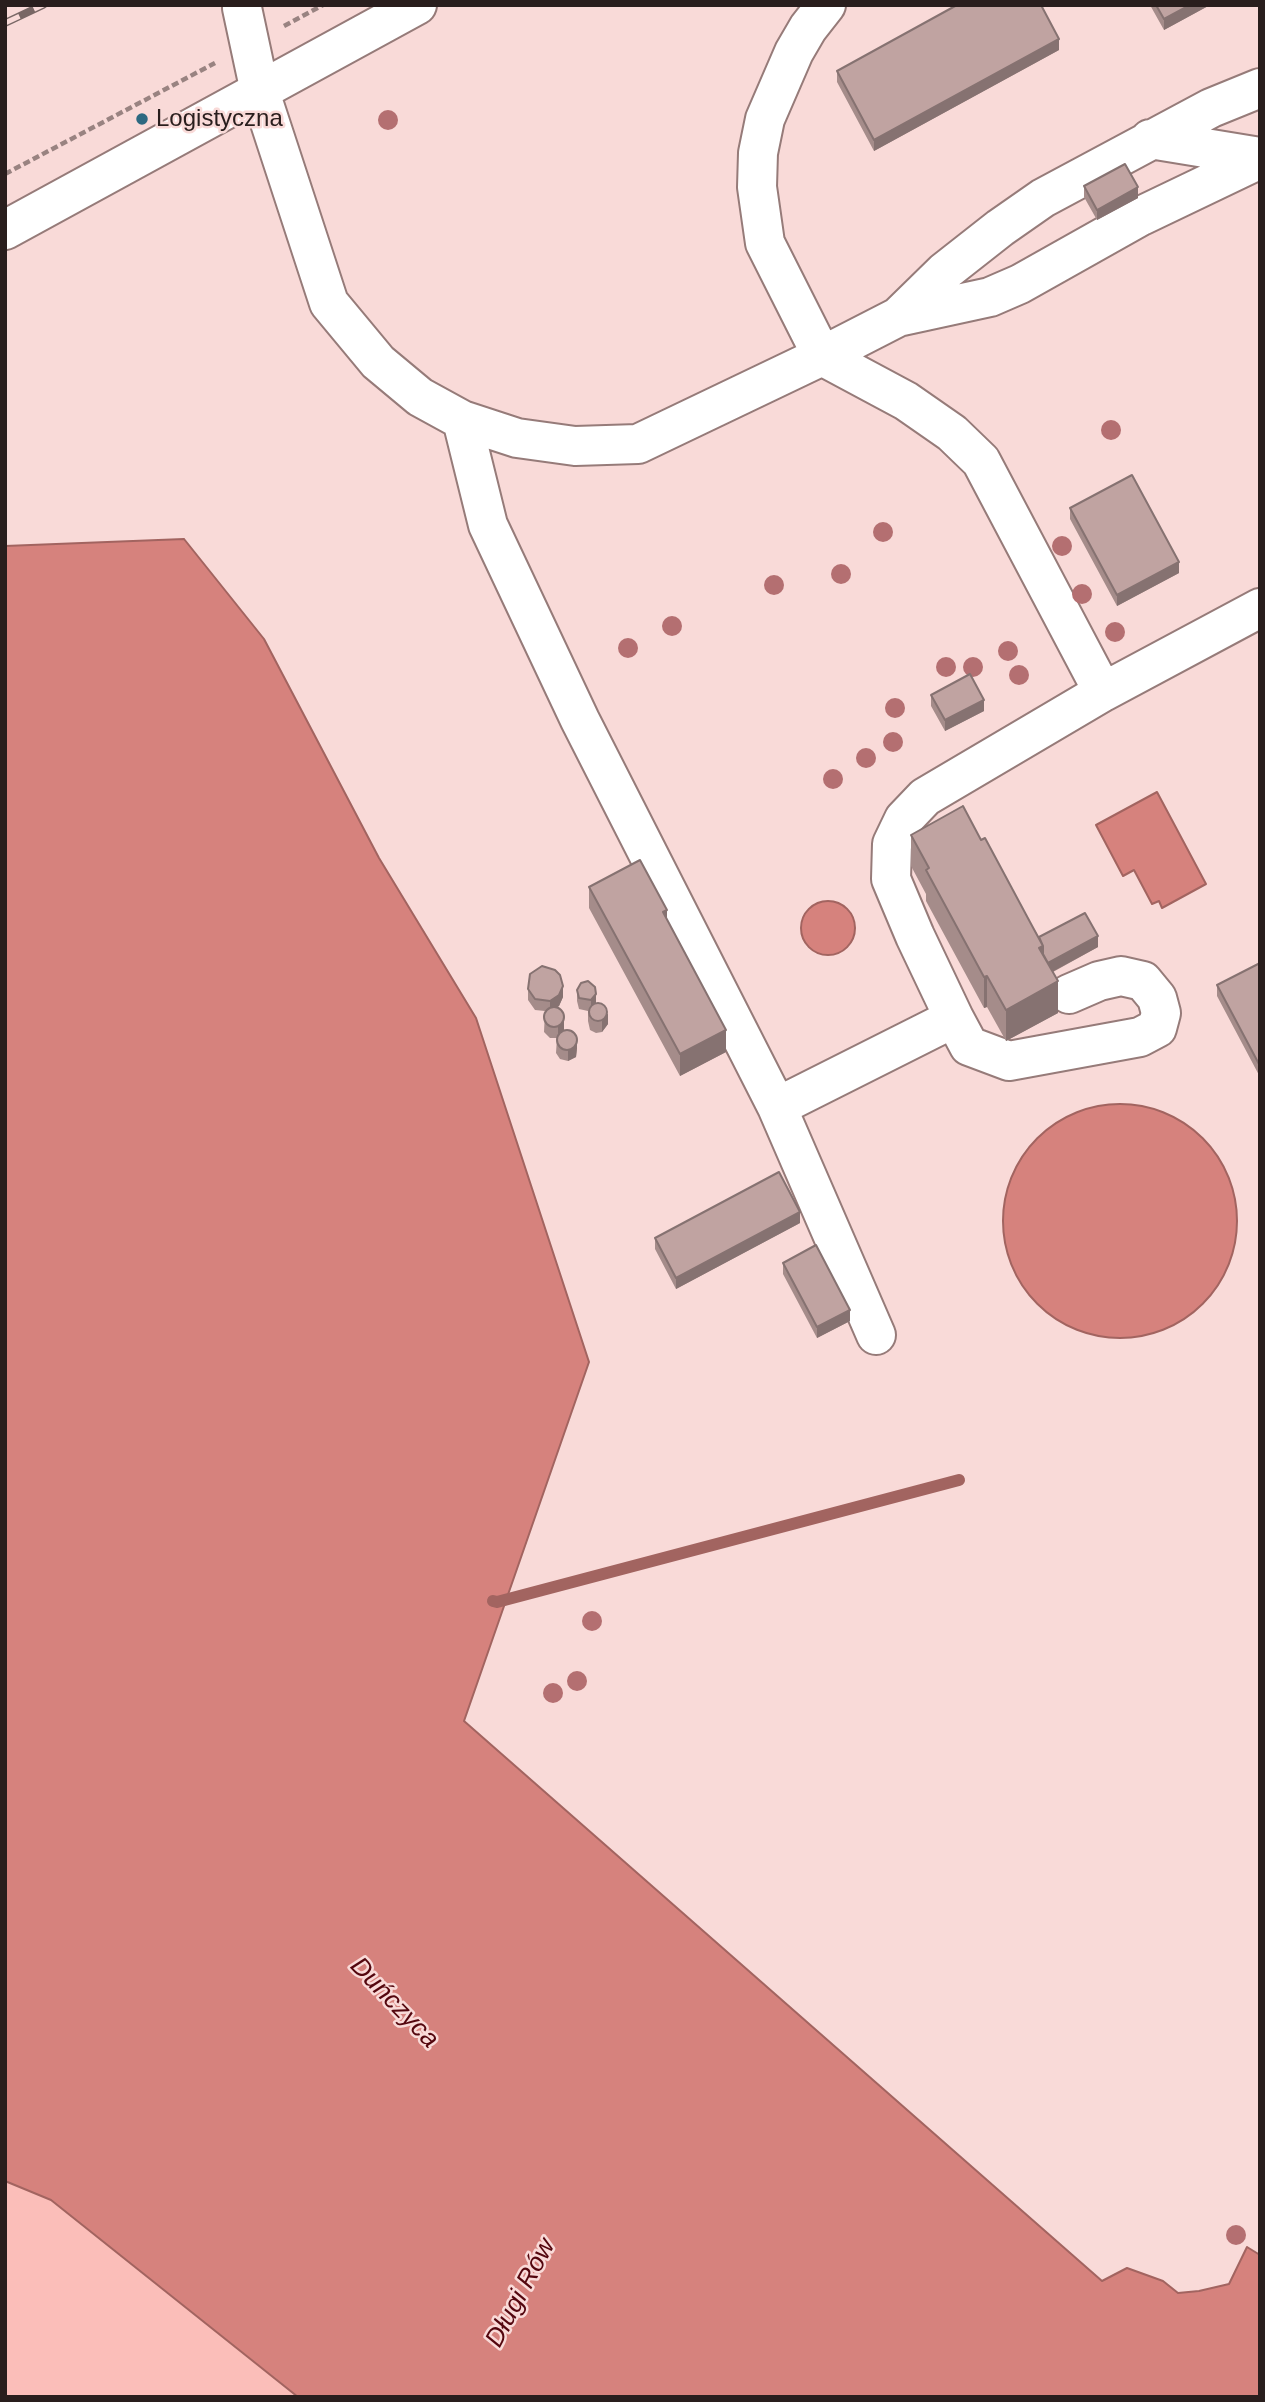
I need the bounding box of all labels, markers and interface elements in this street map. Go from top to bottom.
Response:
place label: Logistyczna [156,105,283,133]
marker: Logistyczna [134,111,150,127]
water label: Duńczyca [343,1951,445,2055]
water label: Długi Rów [479,2233,563,2353]

